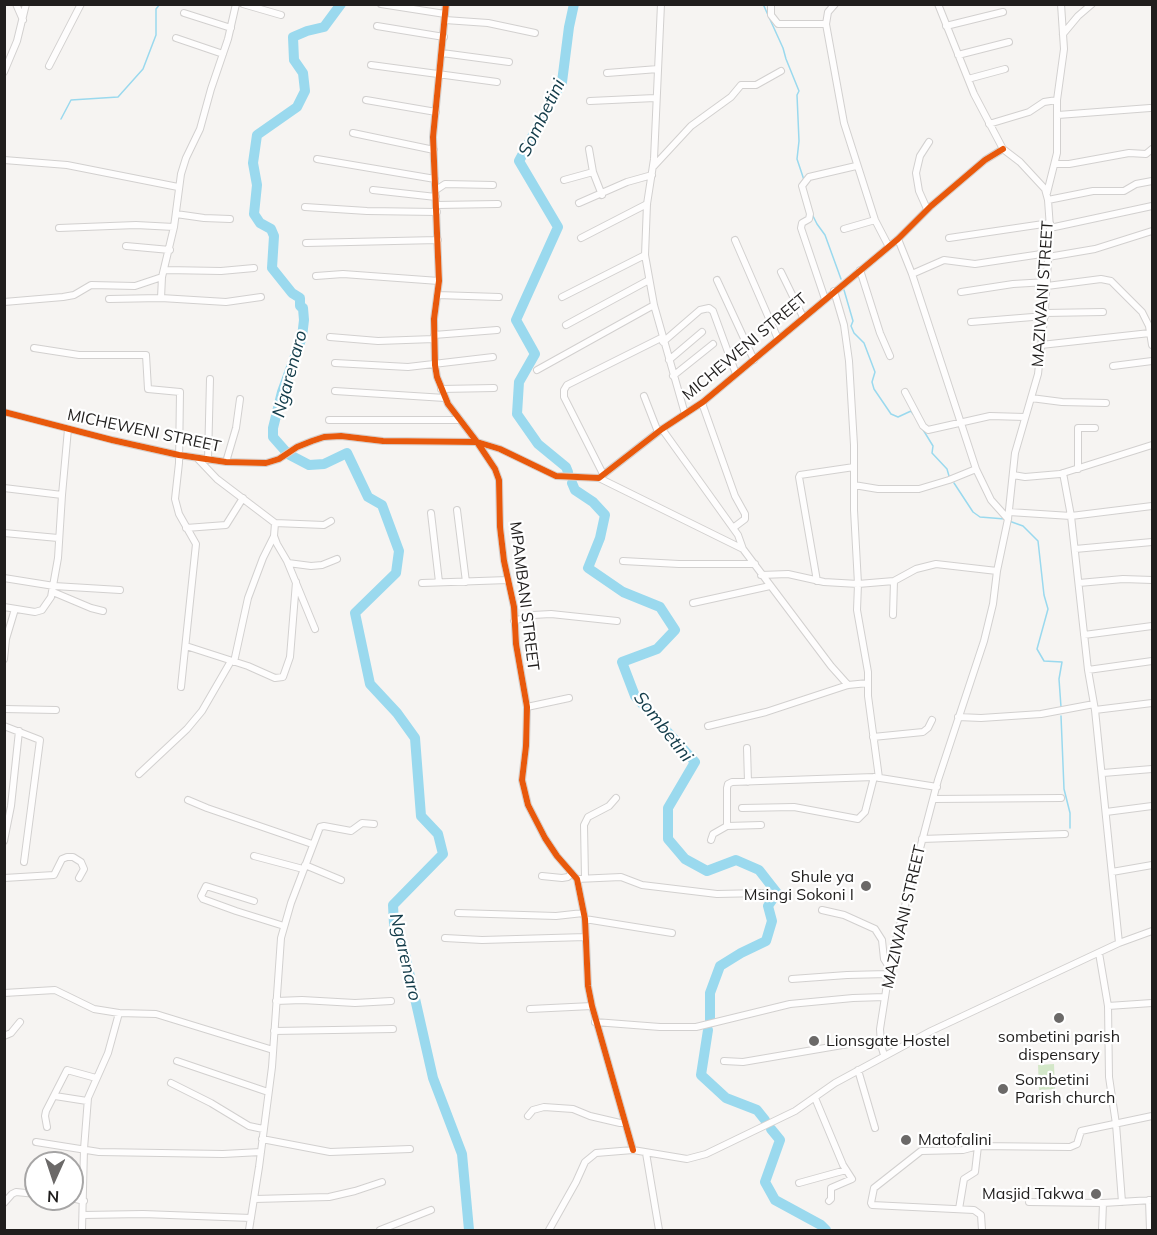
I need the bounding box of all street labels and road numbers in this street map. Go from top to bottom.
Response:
street label: MAZIWANI STREET [1028,220,1058,368]
street label: MICHEWENI STREET [679,289,811,405]
street label: MICHEWENI STREET [65,405,223,457]
street label: MPAMBANI STREET [505,520,543,672]
street label: MAZIWANI STREET [878,843,930,991]

